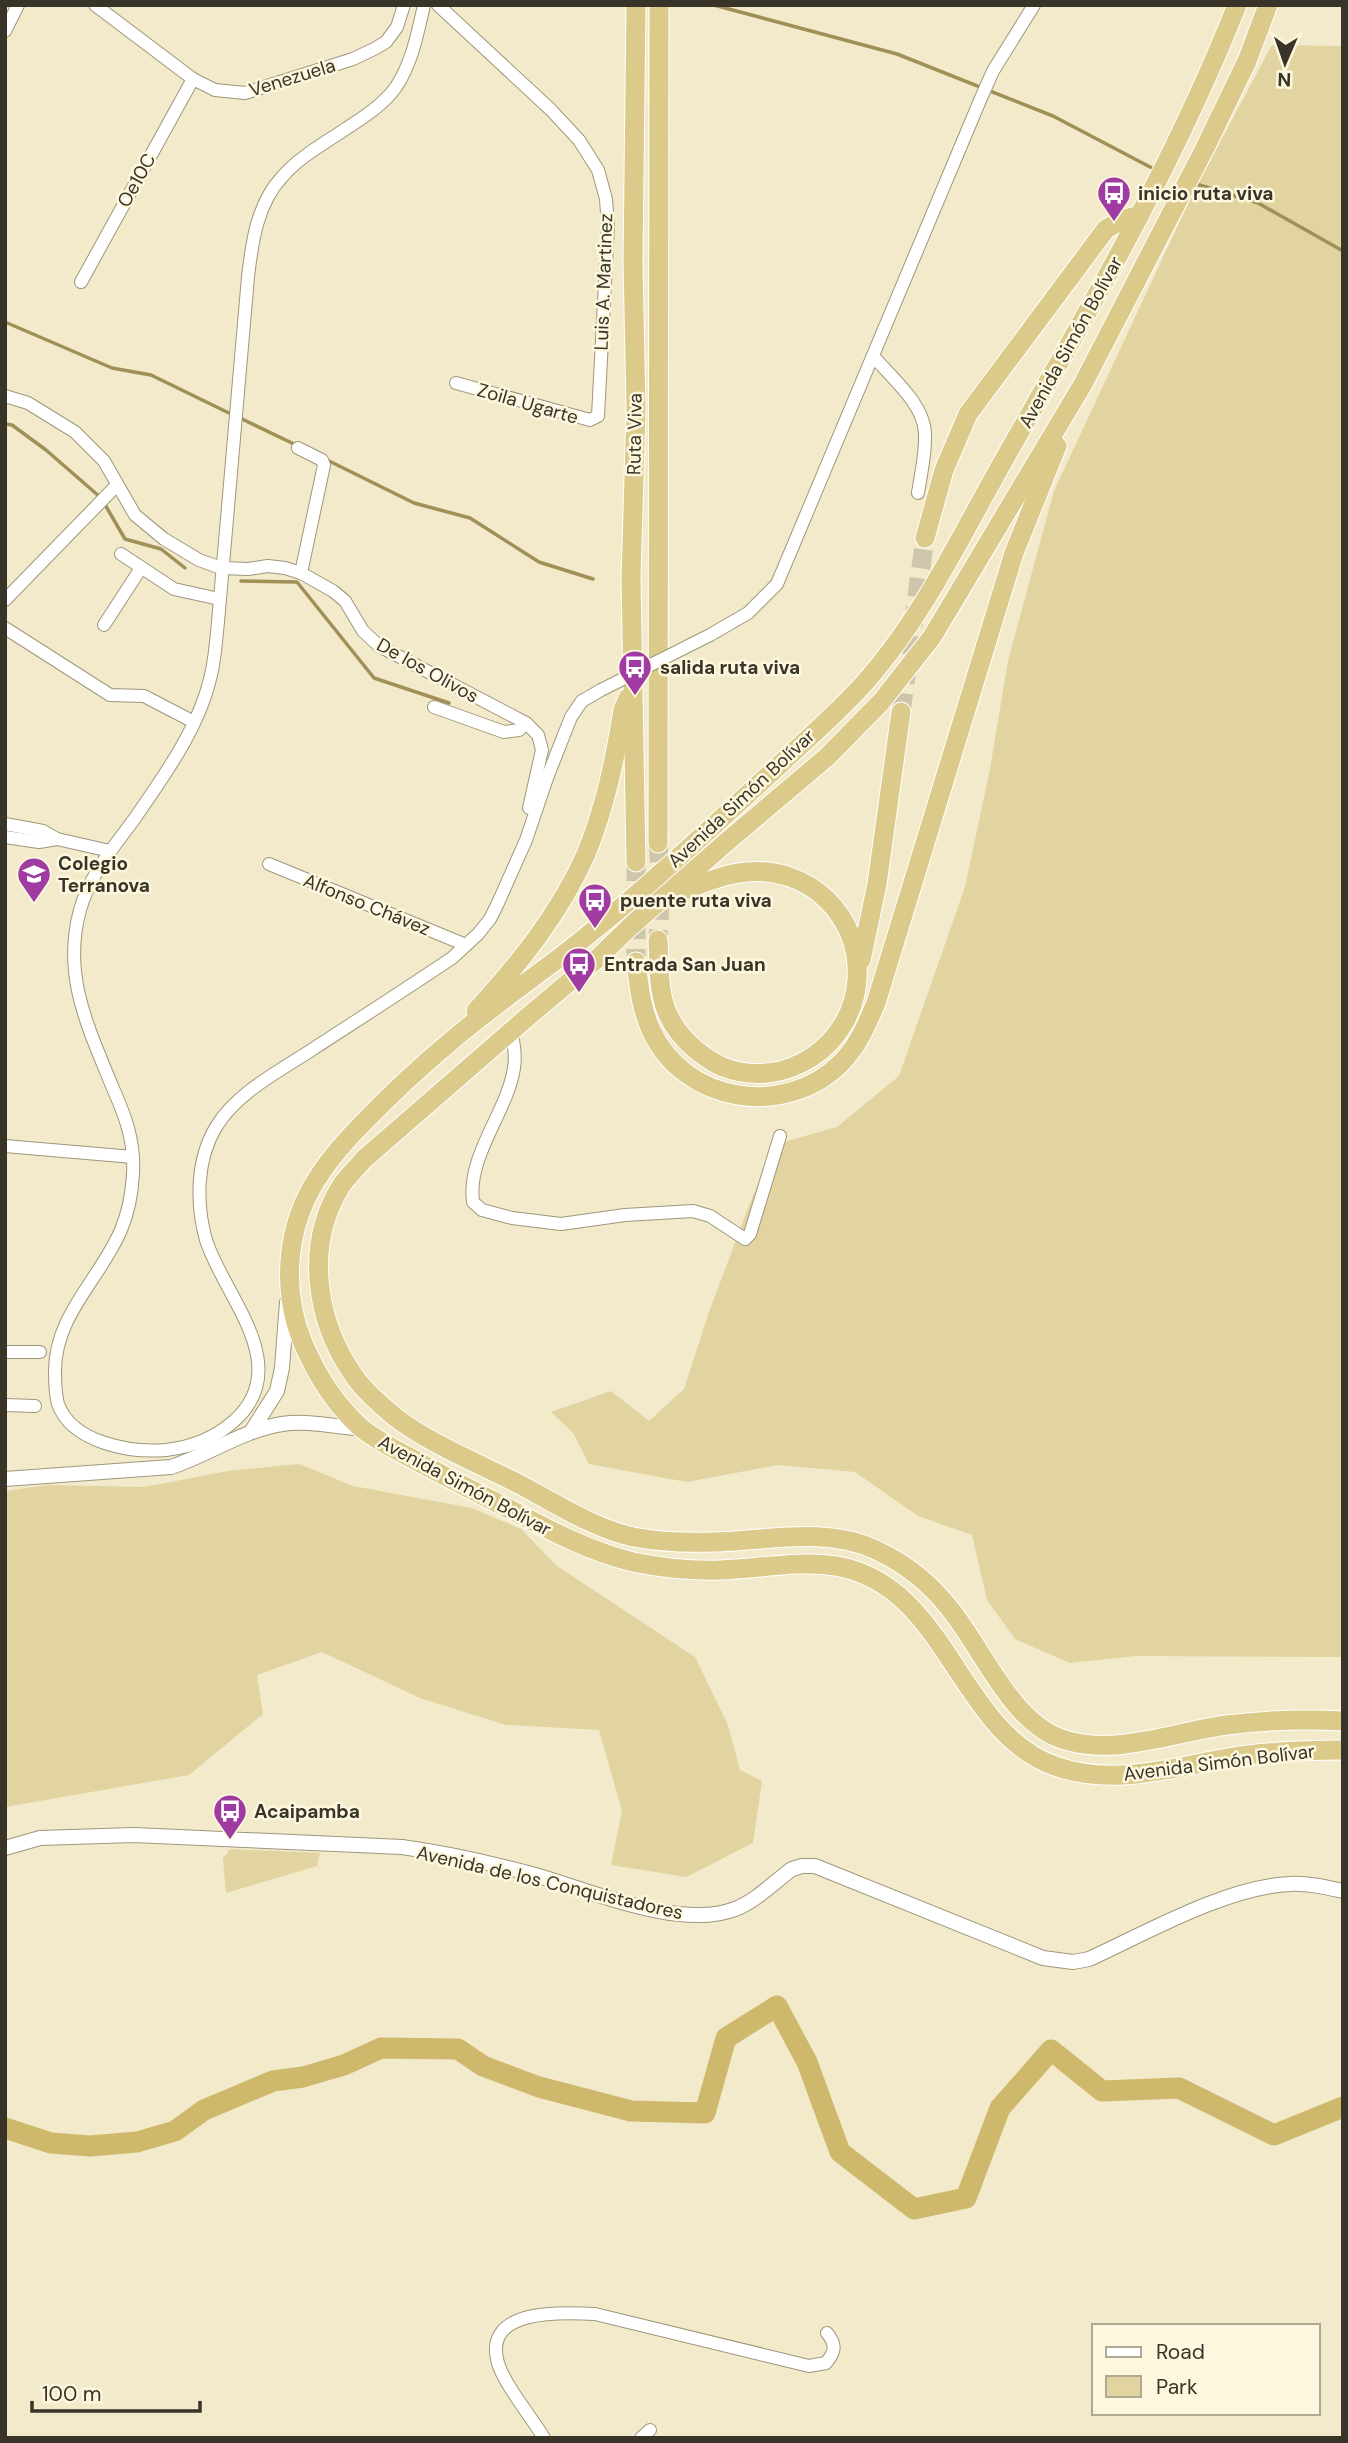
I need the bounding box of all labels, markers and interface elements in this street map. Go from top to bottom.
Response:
north arrow [1250,28,1320,98]
street label: Venezuela [246,53,338,102]
text: N [1277,67,1292,92]
street label: Oe10C [111,149,161,212]
bus stop icon: inicio ruta viva [1095,174,1133,223]
place label: inicio ruta viva [1138,181,1273,206]
street label: Luis A. Martinez [589,213,618,351]
street label: Avenida Simón Bolívar [1013,252,1128,433]
street label: Zoila Ugarte [474,377,581,430]
street label: Ruta Viva [621,393,648,475]
street label: De los Olivos [372,632,483,709]
bus stop icon: salida ruta viva [616,648,654,697]
place label: salida ruta viva [660,655,800,680]
street label: Avenida Simón Bolívar [662,724,820,873]
place label: Colegio Terranova [58,851,150,898]
school or university icon: Colegio Terranova [15,855,53,904]
street label: Alfonso Chávez [300,868,434,941]
bus stop icon: puente ruta viva [576,881,614,930]
place label: puente ruta viva [620,888,772,913]
bus stop icon: Entrada San Juan [560,945,598,994]
place label: Entrada San Juan [604,952,766,977]
street label: Avenida Simón Bolívar [374,1429,556,1542]
street label: Avenida Simón Bolívar [1122,1738,1316,1787]
bus stop icon: Acaipamba [211,1792,249,1841]
place label: Acaipamba [254,1799,360,1824]
street label: Avenida de los Conquistadores [414,1840,686,1925]
legend [1092,2324,1320,2415]
text: Road [1156,2338,1205,2366]
scale bar [32,2370,200,2414]
text: Park [1156,2373,1198,2401]
text: 100 m [42,2380,102,2408]

